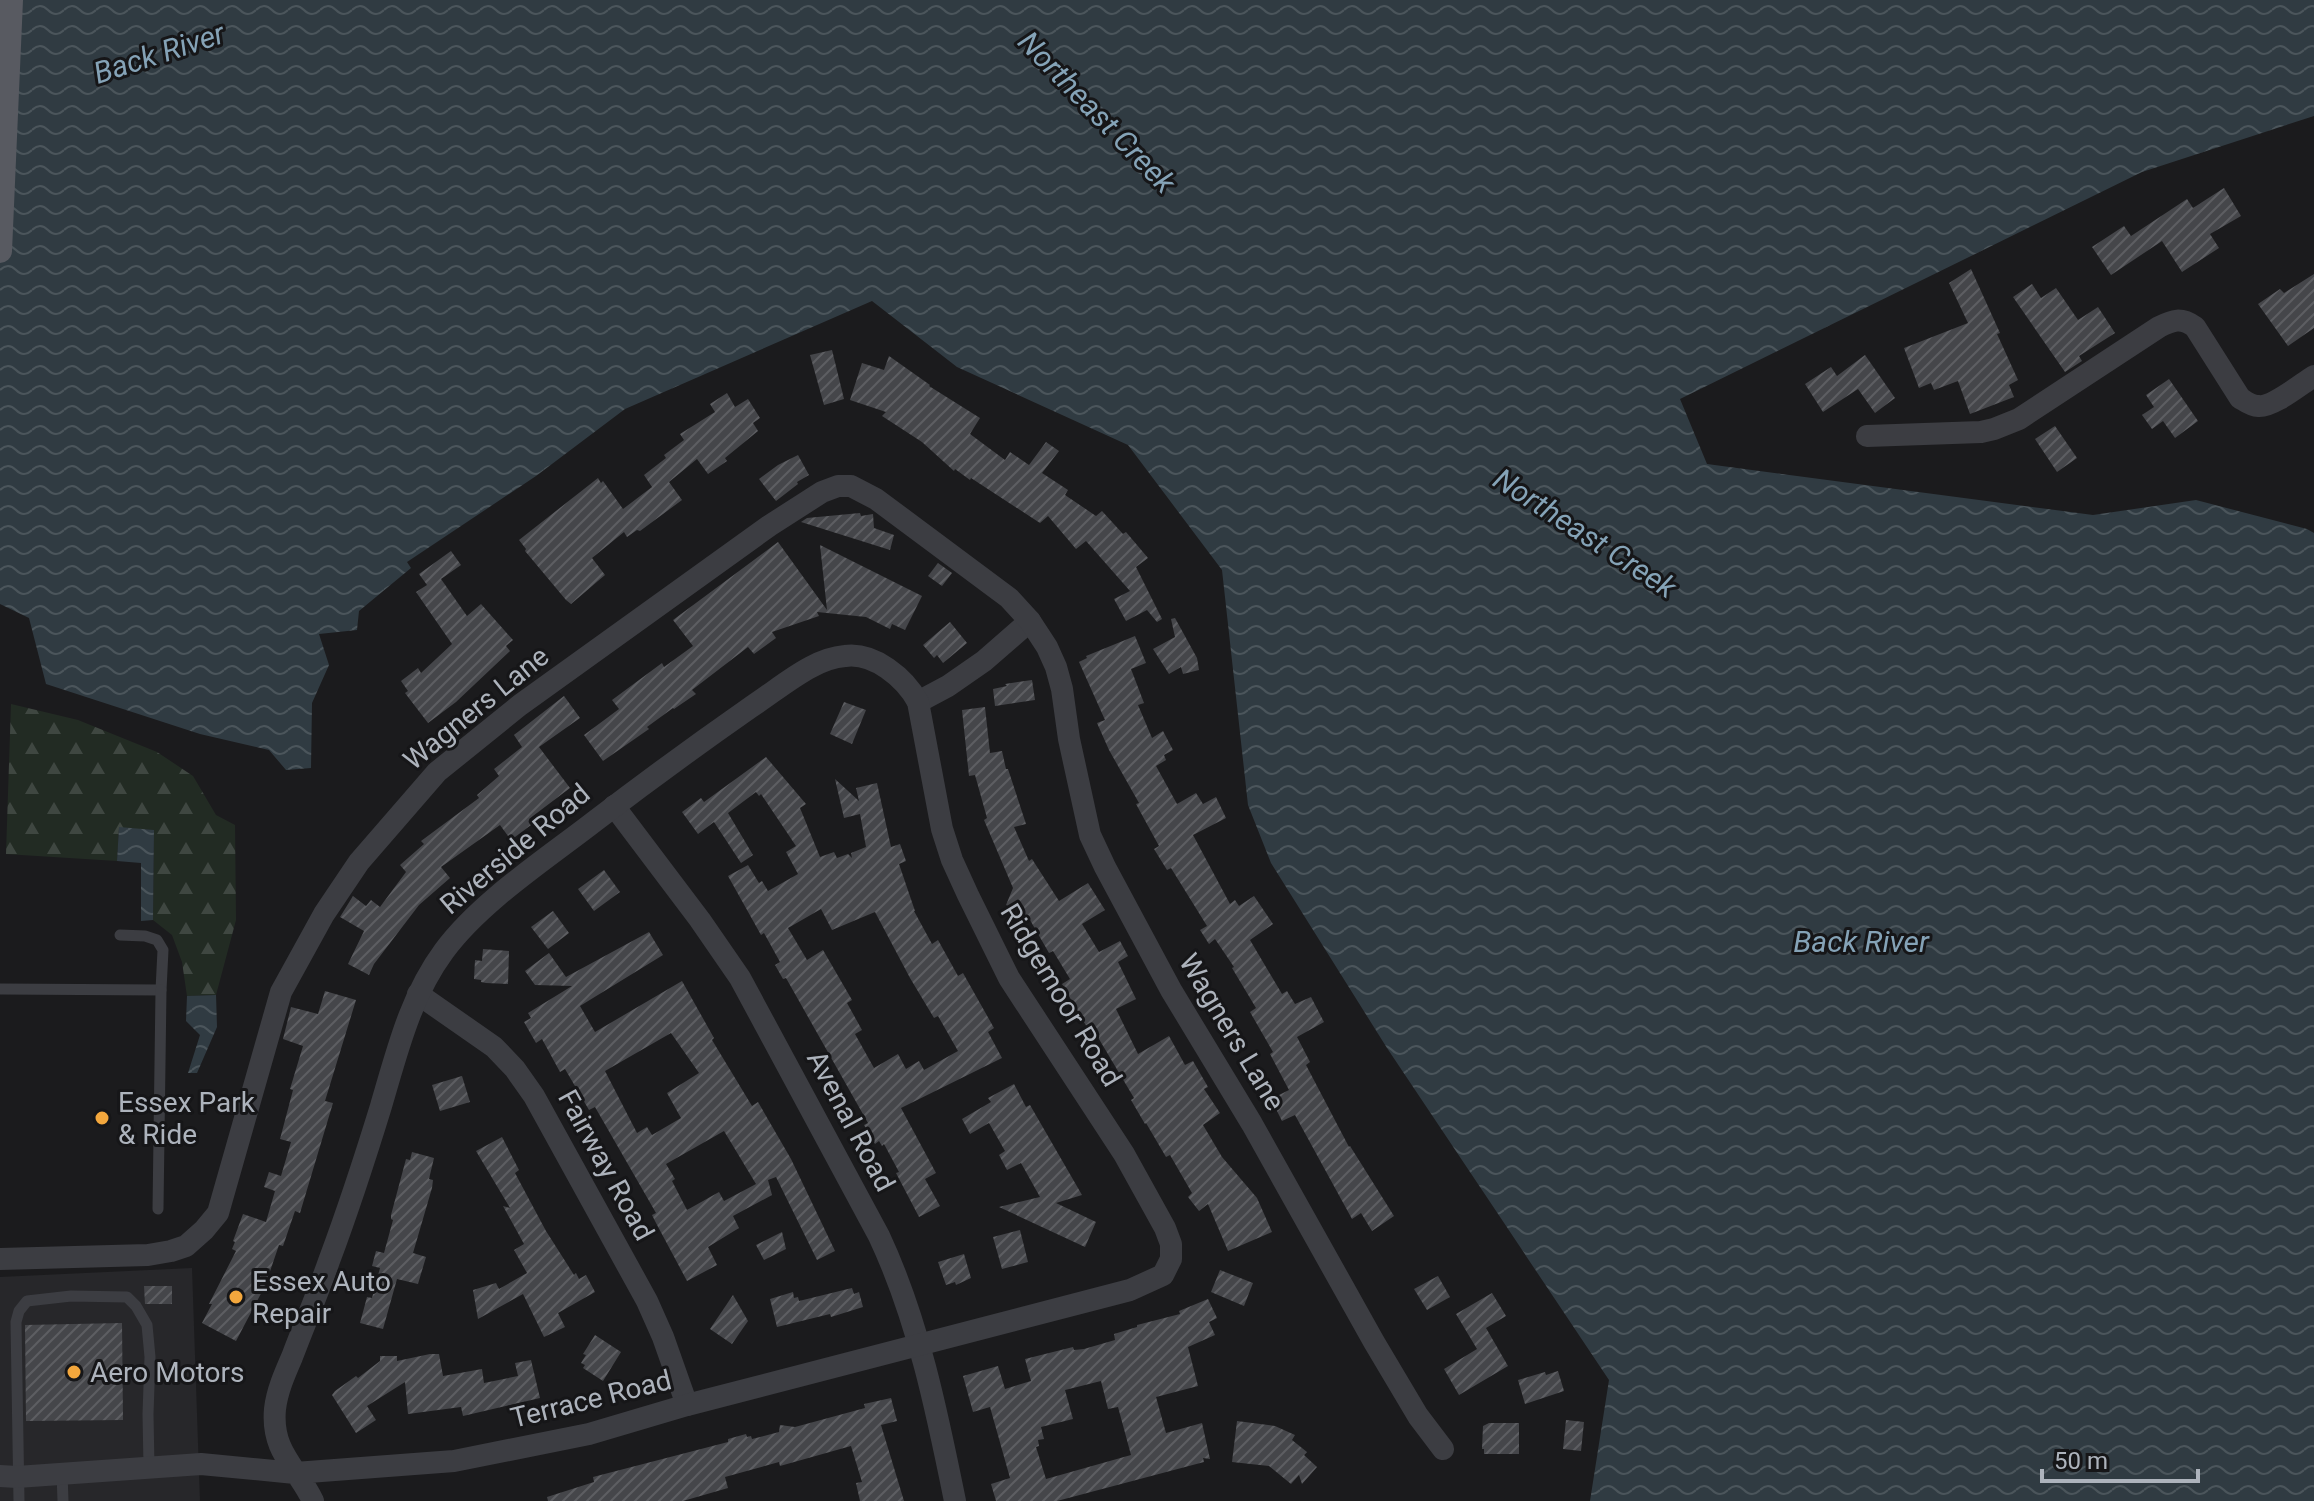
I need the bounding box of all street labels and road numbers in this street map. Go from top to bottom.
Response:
street label: Wagners Lane [397,639,555,777]
street label: Riverside Road [434,777,596,921]
street label: Ridgemoor Road [993,898,1129,1092]
street label: Wagners Lane [1172,948,1292,1116]
street label: Avenal Road [800,1045,902,1197]
street label: Fairway Road [551,1084,661,1246]
street label: Terrace Road [507,1363,675,1435]

